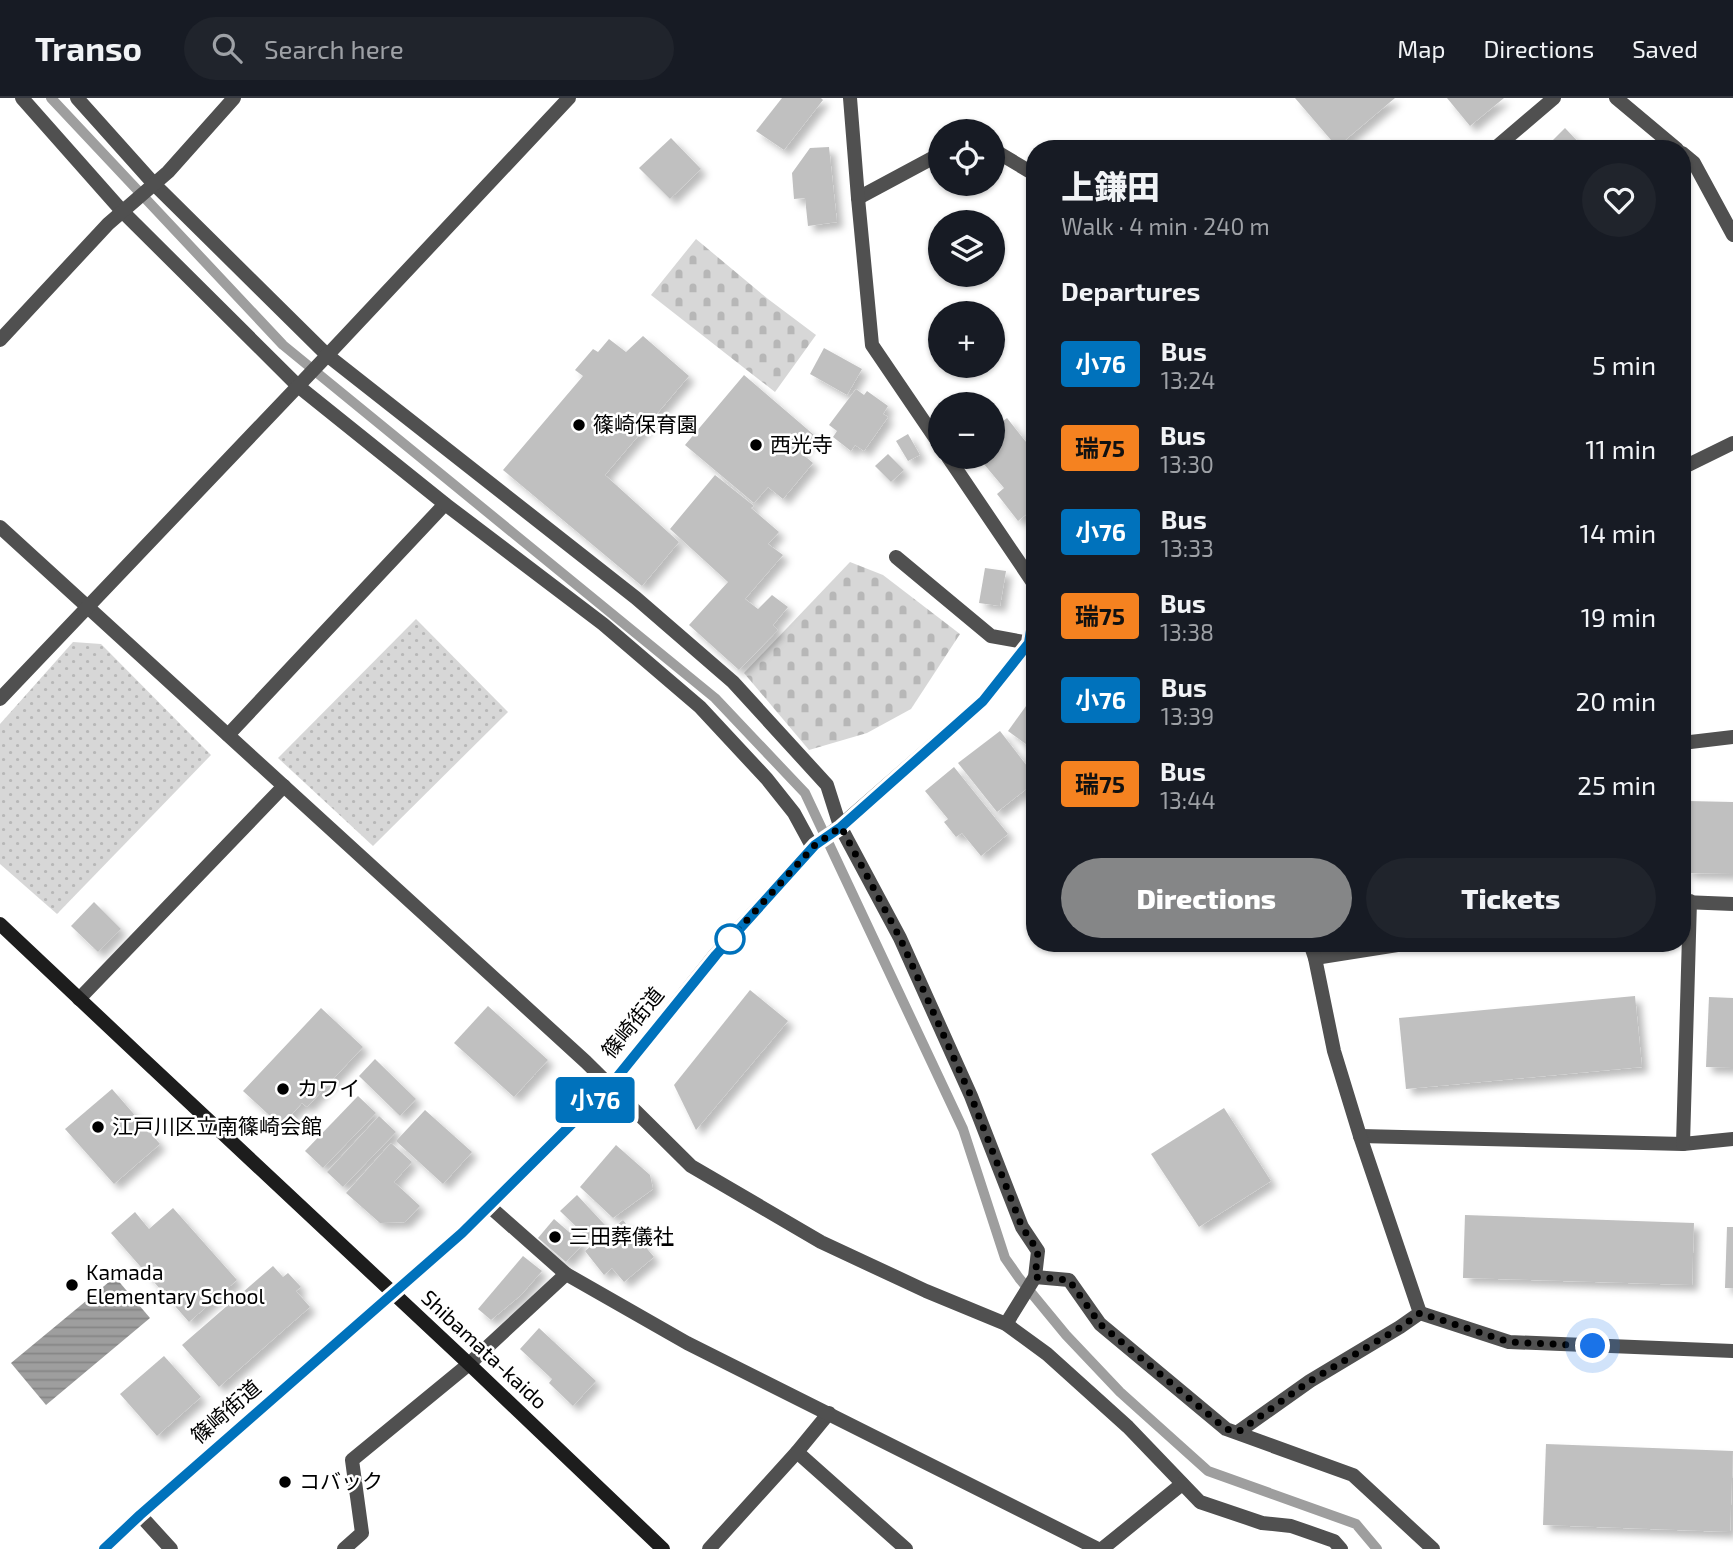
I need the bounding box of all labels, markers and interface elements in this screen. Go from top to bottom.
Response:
search box [184,17,674,80]
text: Transo [35,28,142,68]
icon: search [208,29,246,67]
text: Search here [264,33,404,64]
text: Map [1397,34,1445,63]
text: Directions [1483,34,1594,63]
text: Saved [1632,34,1698,63]
map controls [928,119,1005,469]
button: locate [928,119,1005,196]
button: heart [1582,163,1656,237]
text: 上鎌田 [1061,166,1160,206]
button: layers [928,210,1005,287]
text: Walk · 4 min · 240 m [1061,212,1270,240]
text: Departures [1061,275,1200,306]
button: + [928,301,1005,378]
text: Bus [1161,335,1207,366]
text: 小76 [1075,349,1126,378]
text: 5 min [1592,349,1656,380]
text: 13:24 [1161,366,1215,394]
button: − [928,392,1005,469]
place label: 篠崎保育園 [593,411,698,436]
marker: 篠崎保育園 [571,417,587,433]
text: Bus [1160,419,1206,450]
place label: 西光寺 [770,431,833,456]
text: 瑞75 [1075,433,1125,462]
text: 11 min [1585,433,1656,464]
marker: 西光寺 [748,437,764,453]
text: 13:30 [1160,450,1214,478]
text: Bus [1161,503,1207,534]
text: 小76 [1075,517,1126,546]
text: 14 min [1580,517,1656,548]
text: 13:33 [1161,534,1214,562]
text: Bus [1160,587,1206,618]
text: 瑞75 [1075,601,1125,630]
text: 19 min [1581,601,1656,632]
text: 13:38 [1160,618,1214,646]
text: Bus [1161,671,1207,702]
text: 小76 [1075,685,1126,714]
text: 20 min [1576,685,1656,716]
text: 13:39 [1161,702,1214,730]
text: Bus [1160,755,1206,786]
text: 瑞75 [1075,769,1125,798]
text: 25 min [1577,769,1656,800]
text: 13:44 [1160,786,1216,814]
button: Directions [1061,858,1352,938]
button: Tickets [1366,858,1656,938]
unlabelled marker [715,924,745,954]
street label: 篠崎街道 [596,982,668,1063]
place label: カワイ [297,1075,360,1100]
line badge: 小76 [555,1077,635,1123]
marker: カワイ [275,1081,291,1097]
text: 小76 [570,1085,620,1114]
place label: 江戸川区立南篠崎会館 [112,1113,322,1138]
marker: 江戸川区立南篠崎会館 [90,1119,106,1135]
place label: 三田葬儀社 [569,1223,674,1248]
marker: 三田葬儀社 [547,1229,563,1245]
place label: Kamada Elementary School [86,1259,266,1308]
marker: Kamada Elementary School [64,1277,80,1293]
street label: Shibamata-kaido [417,1284,553,1414]
your location [1575,1328,1610,1363]
street label: 篠崎街道 [185,1374,265,1448]
place label: コバック [299,1468,383,1493]
marker: コバック [277,1474,293,1490]

